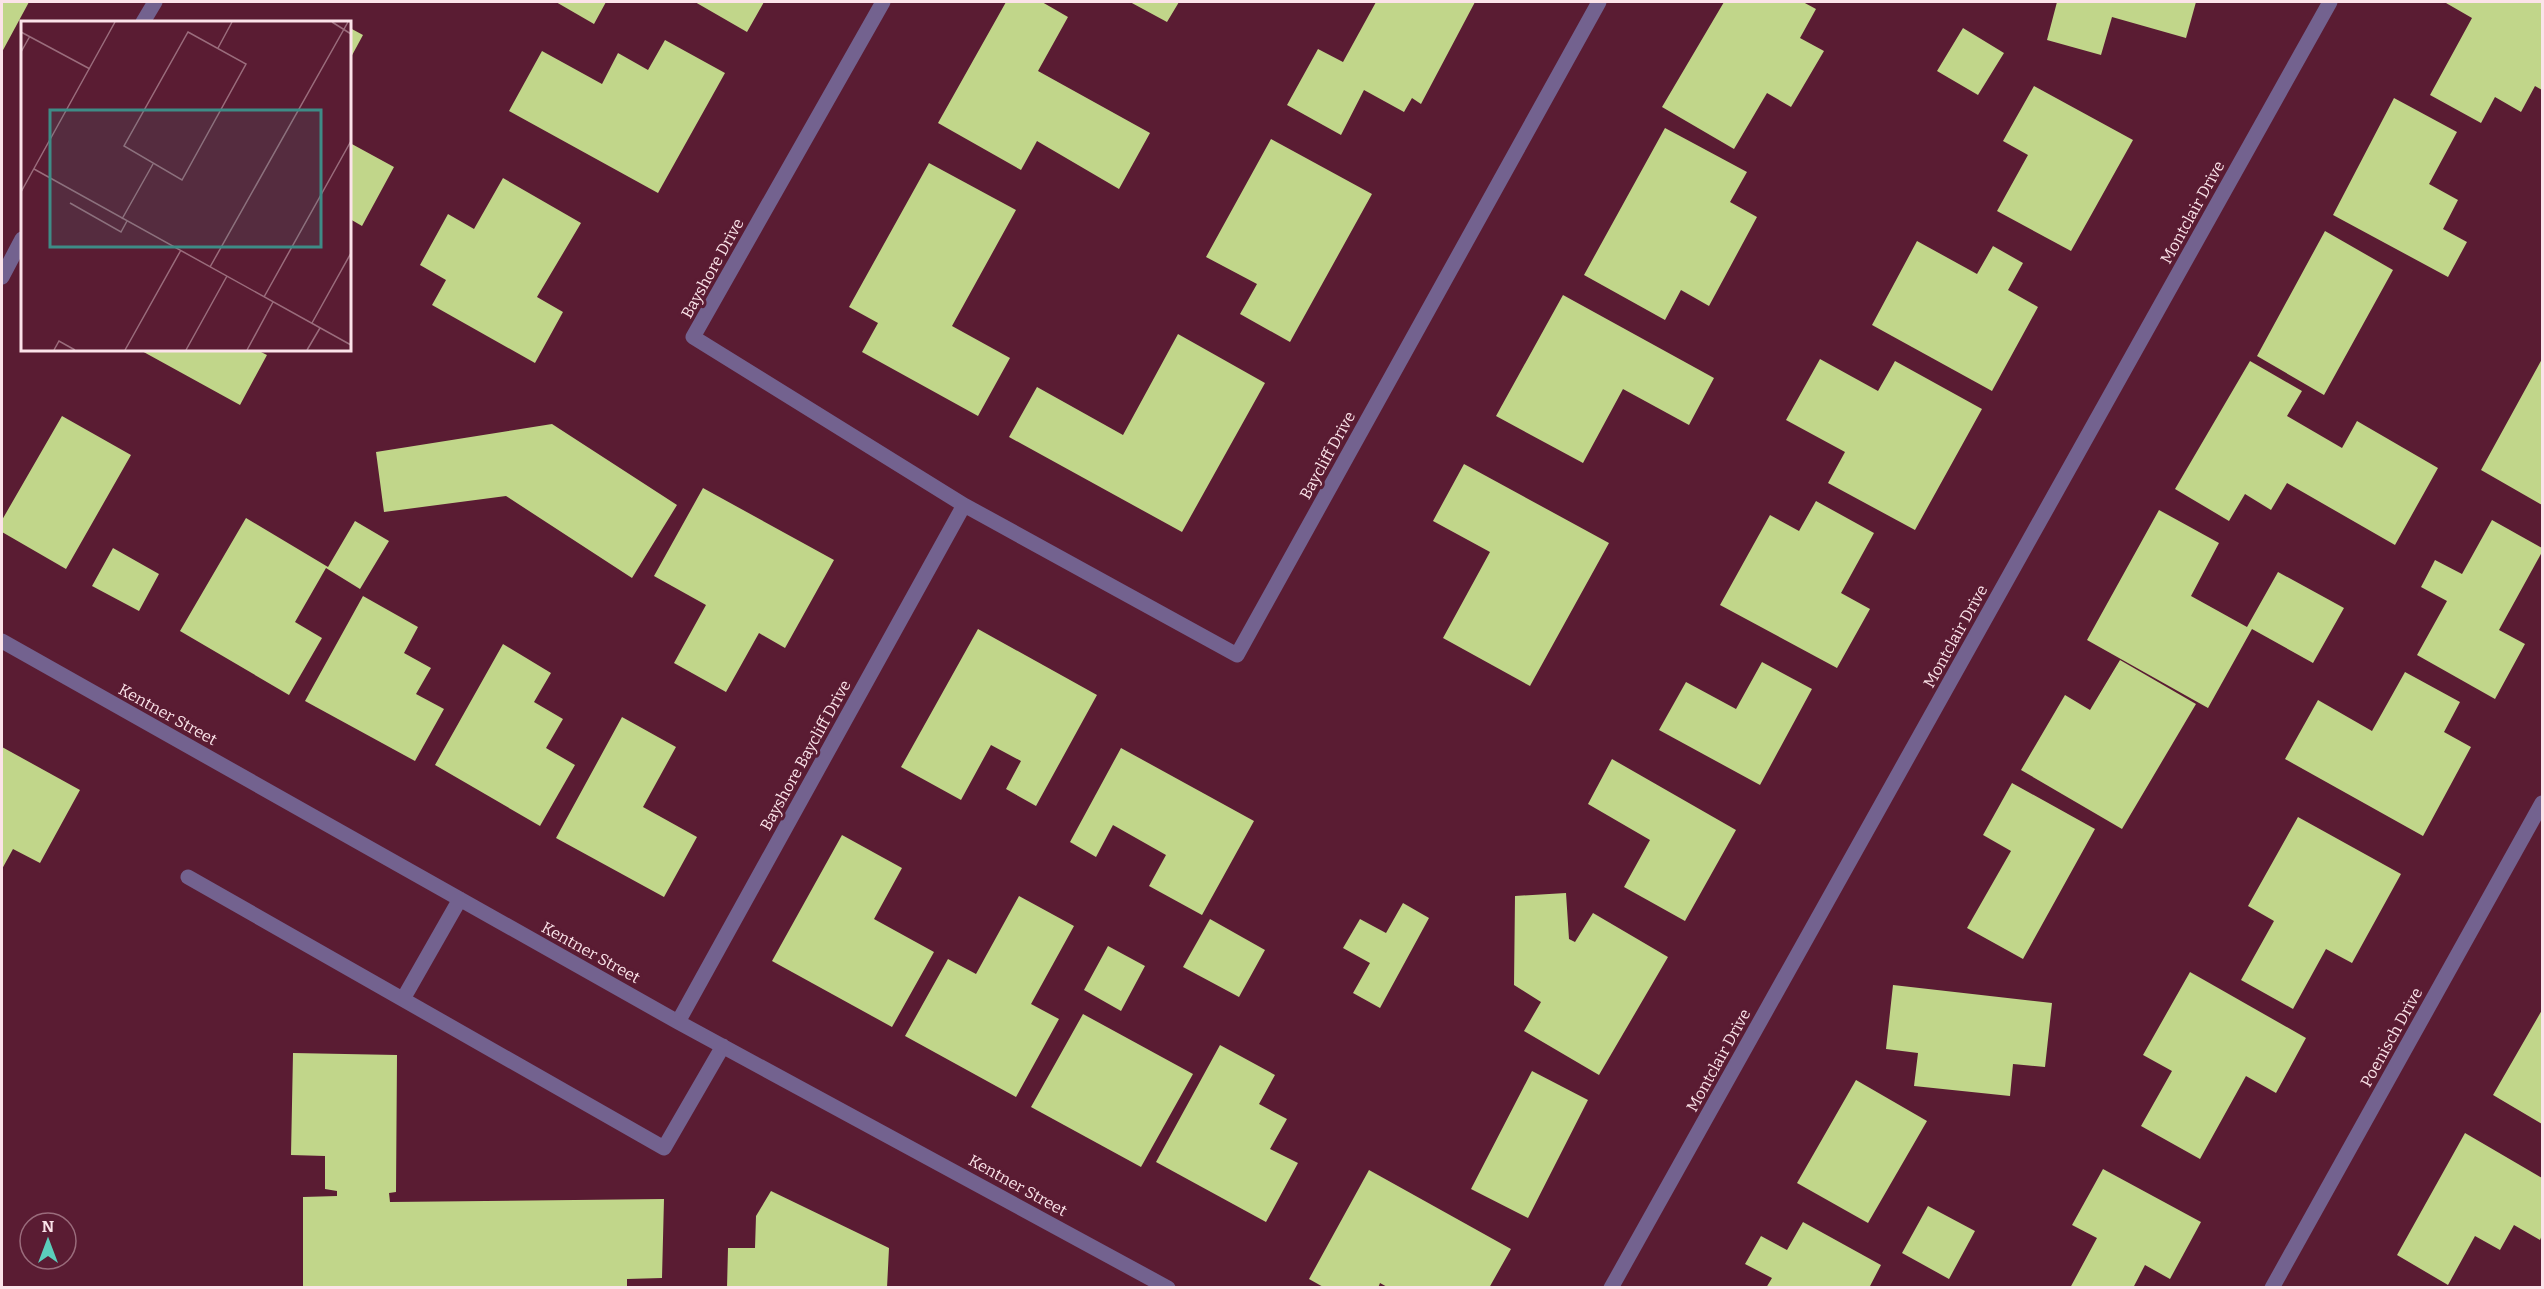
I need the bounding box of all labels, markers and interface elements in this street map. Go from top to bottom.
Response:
inset map [21,21,351,351]
street label: Montclair Drive [2156,158,2228,267]
street label: Bayshore Drive [677,215,748,321]
street label: Baycliff Drive [1296,408,1359,502]
street label: Montclair Drive [1919,582,1991,691]
street label: Bayshore Baycliff Drive [756,677,855,834]
street label: Kentner Street [115,680,220,749]
street label: Kentner Street [538,918,643,987]
street label: Poenisch Drive [2356,984,2426,1090]
street label: Montclair Drive [1682,1006,1754,1115]
street label: Kentner Street [965,1151,1070,1220]
north arrow [18,1211,78,1271]
text: N [42,1217,54,1236]

